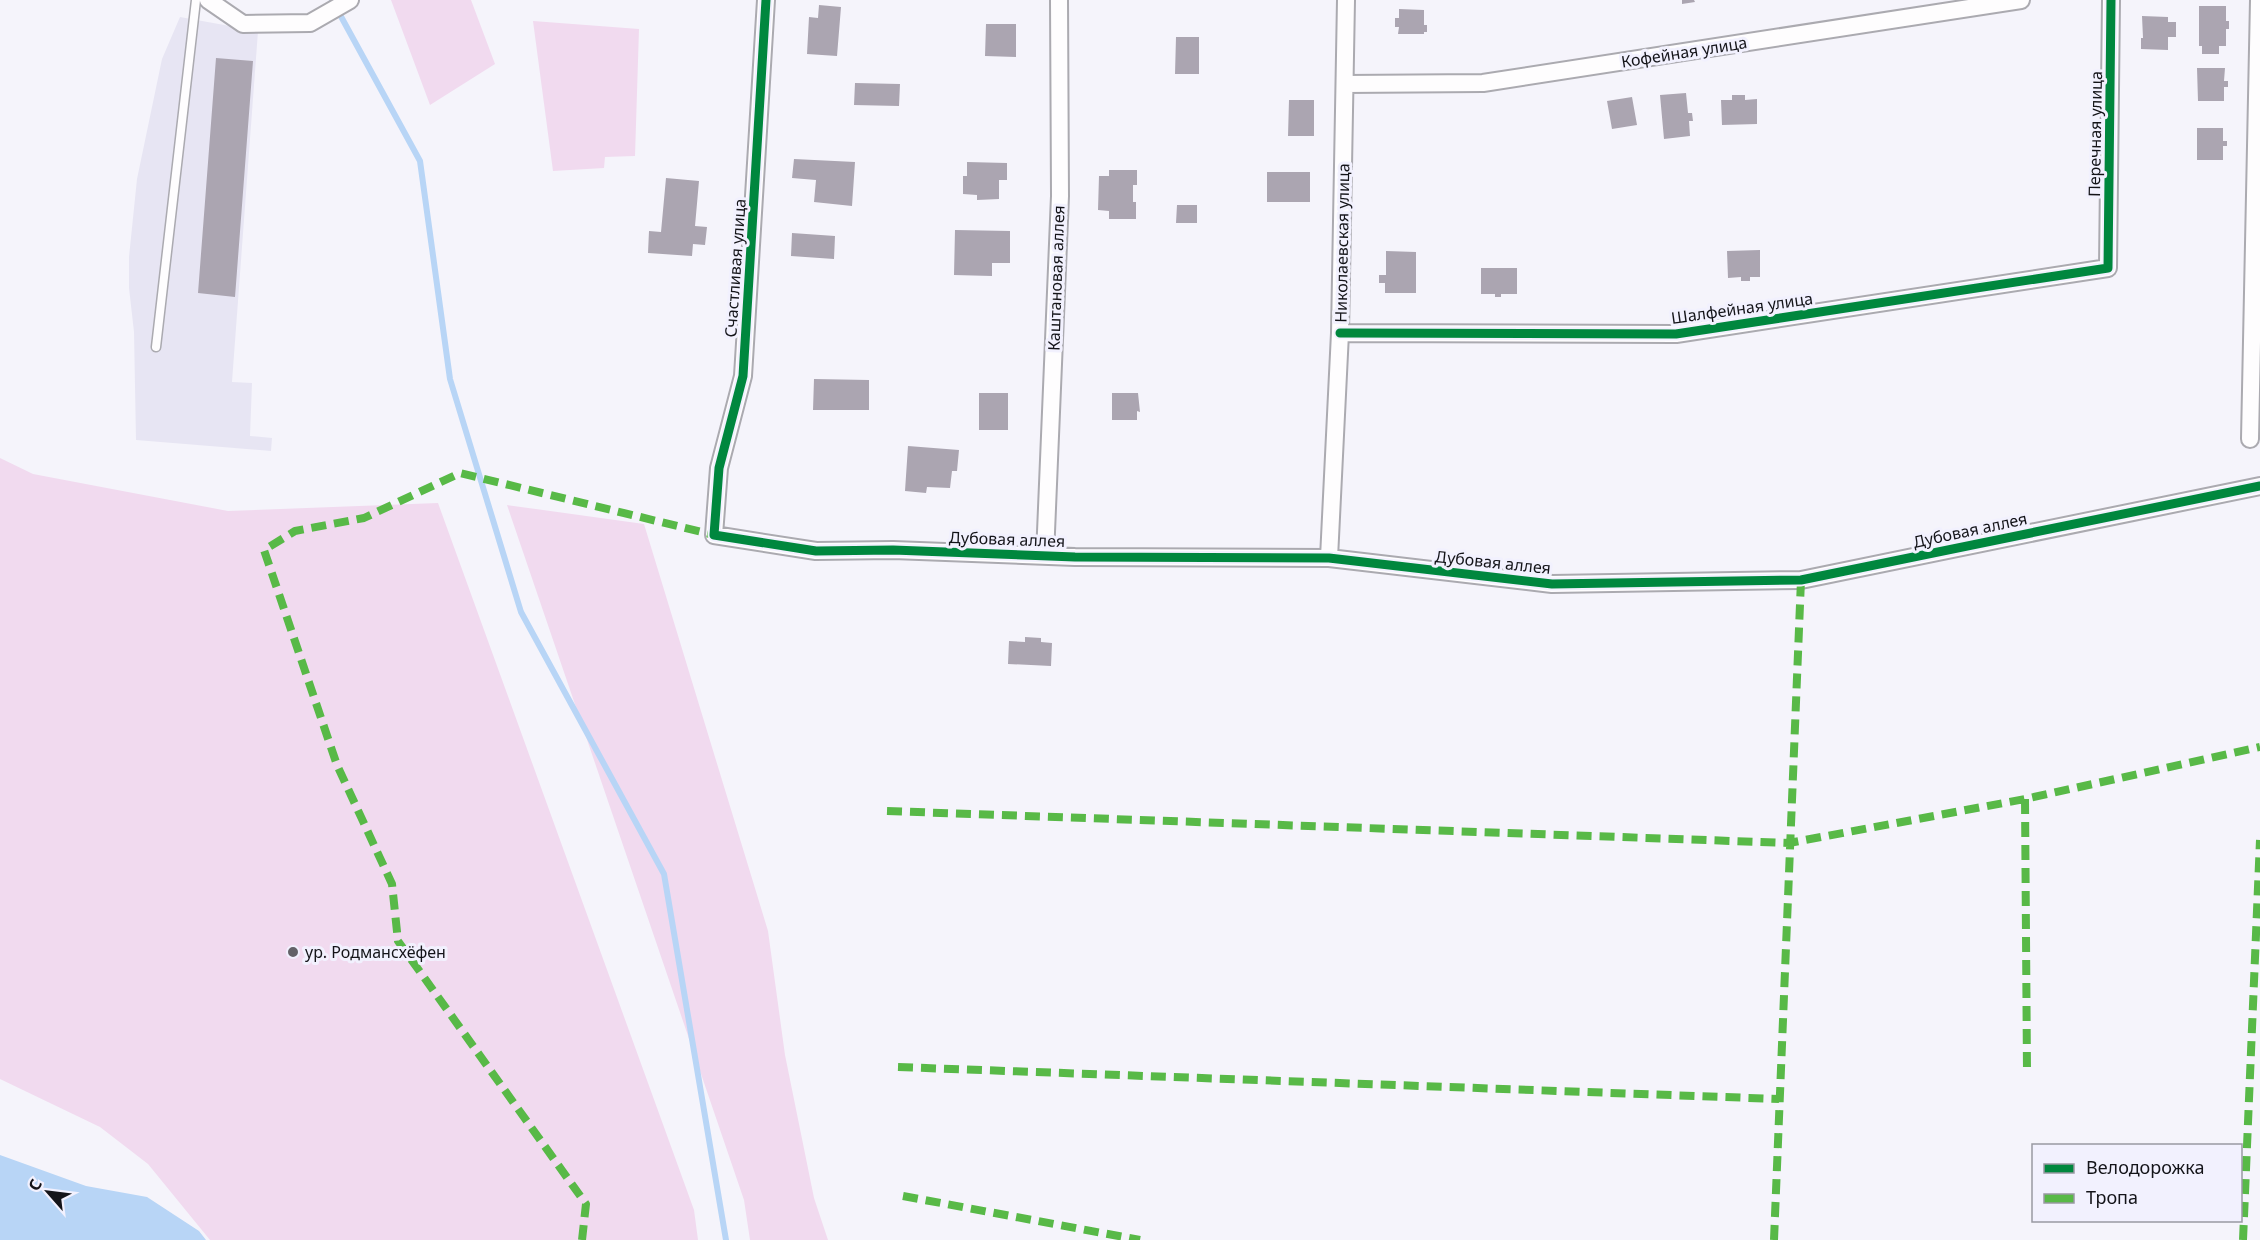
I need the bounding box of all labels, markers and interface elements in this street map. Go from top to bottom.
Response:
street label: Кофейная улица [1619,31,1749,73]
street label: Перечная улица [2083,71,2107,197]
street label: Николаевская улица [1330,163,1354,323]
street label: Счастливая улица [719,198,751,338]
street label: Каштановая аллея [1042,205,1070,351]
street label: Шалфейная улица [1670,287,1814,329]
street label: Дубовая аллея [1911,507,2029,553]
street label: Дубовая аллея [949,526,1065,552]
street label: Дубовая аллея [1434,545,1552,579]
place label: ур. Родмансхёфен [305,941,446,963]
marker: ур. Родмансхёфен [286,945,300,959]
legend [2032,1144,2242,1222]
text: Велодорожка [2086,1155,2204,1179]
north arrow [18,1162,78,1222]
text: С [23,1175,47,1195]
text: Тропа [2086,1185,2138,1209]

